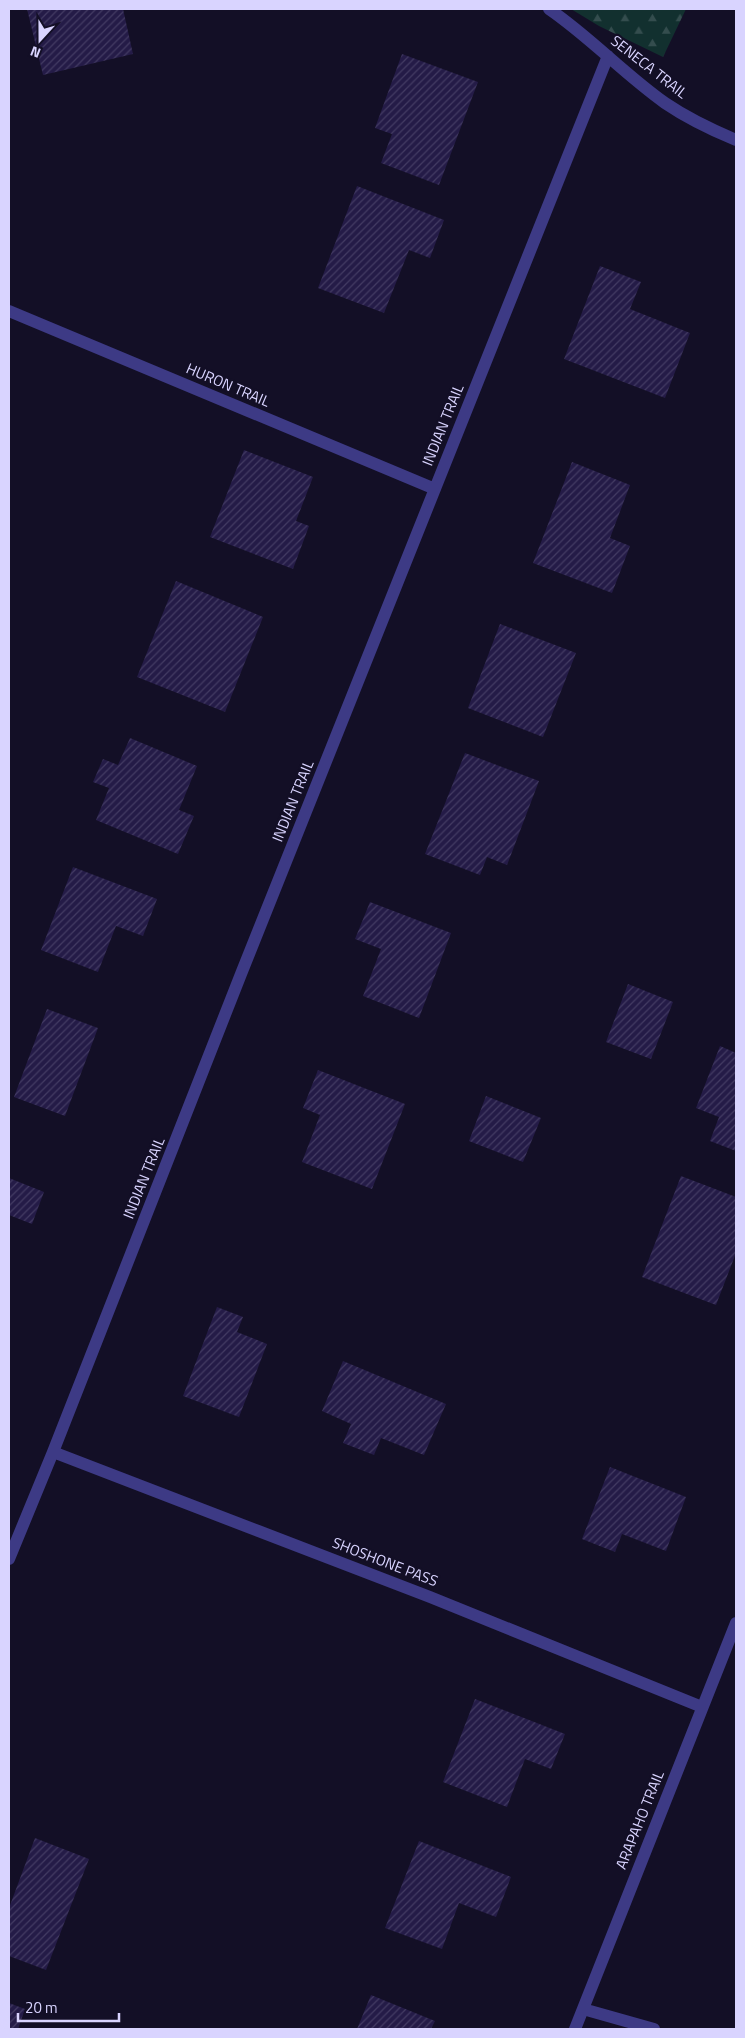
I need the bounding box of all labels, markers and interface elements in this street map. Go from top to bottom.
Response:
north arrow [15,15,65,65]
street label: SENECA TRAIL [606,29,693,104]
text: N [27,41,43,64]
street label: HURON TRAIL [183,357,274,413]
street label: INDIAN TRAIL [416,380,469,469]
street label: INDIAN TRAIL [266,756,319,845]
street label: INDIAN TRAIL [117,1133,170,1222]
street label: SHOSHONE PASS [329,1531,441,1592]
street label: ARAPAHO TRAIL [609,1767,670,1873]
scale bar [18,1990,119,2022]
text: 20 m [25,1996,58,2019]

